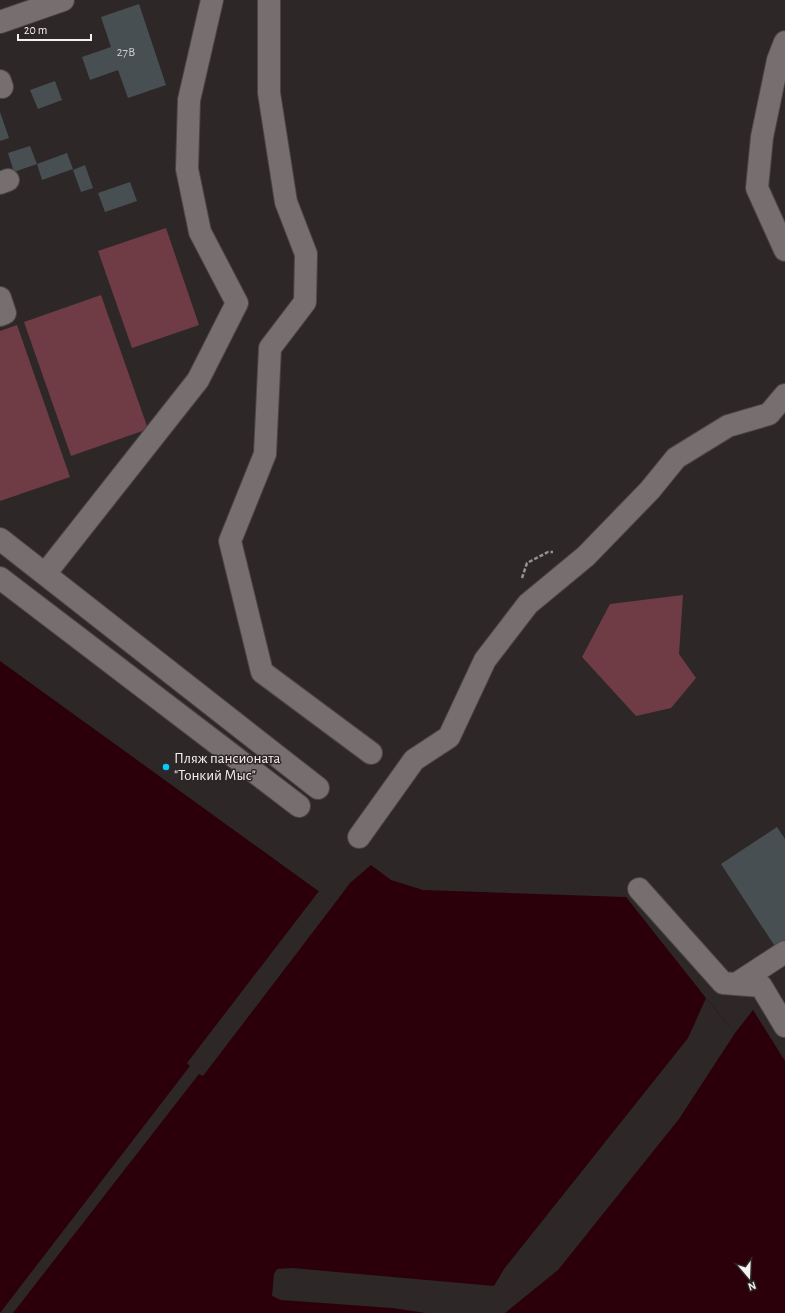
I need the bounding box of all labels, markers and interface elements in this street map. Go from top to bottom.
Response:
scale bar [18,16,91,42]
text: 20 m [24,24,47,36]
house number: 27В [117,46,135,59]
place label: Пляж пансионата "Тонкий Мыс" [174,751,281,783]
marker: Пляж пансионата "Тонкий Мыс" [161,762,171,772]
north arrow [729,1257,769,1297]
text: N [747,1280,758,1292]

